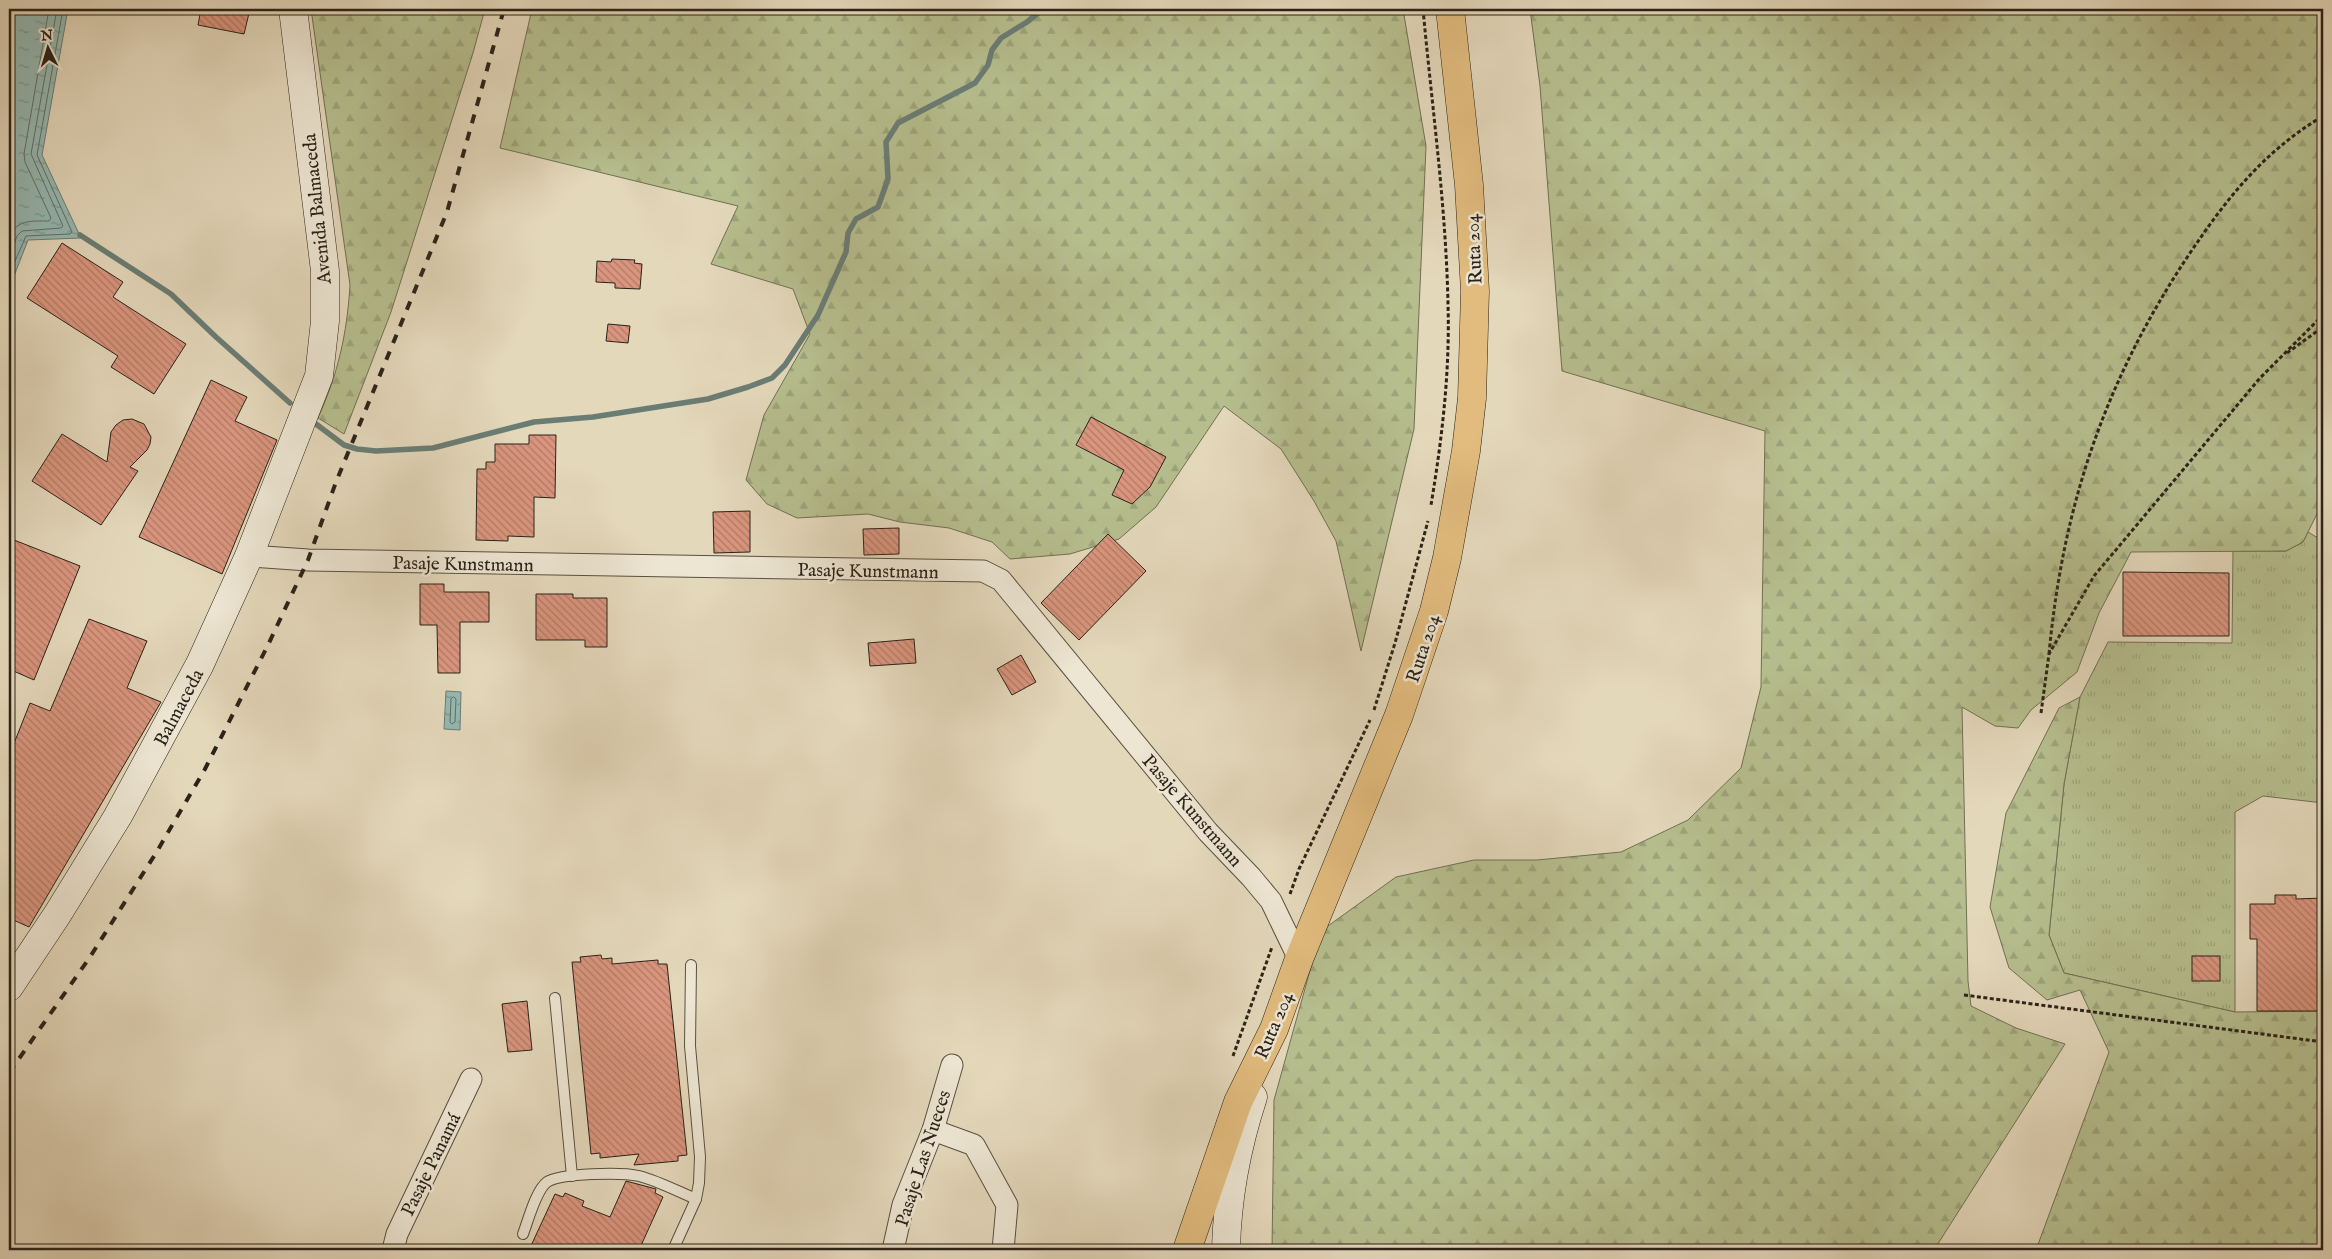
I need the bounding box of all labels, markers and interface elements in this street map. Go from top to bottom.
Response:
north arrow [22,22,72,72]
text: N [39,27,54,46]
street label: Avenida Balmaceda [298,132,338,286]
street label: Ruta 204 [1461,212,1489,285]
street label: Pasaje Kunstmann [392,552,534,578]
street label: Pasaje Kunstmann [797,559,939,585]
street label: Ruta 204 [1402,611,1446,686]
street label: Balmaceda [149,664,210,751]
street label: Pasaje Kunstmann [1136,750,1247,873]
street label: Ruta 204 [1250,988,1300,1063]
street label: Pasaje Las Nueces [891,1087,957,1230]
street label: Pasaje Panamá [397,1109,467,1220]

